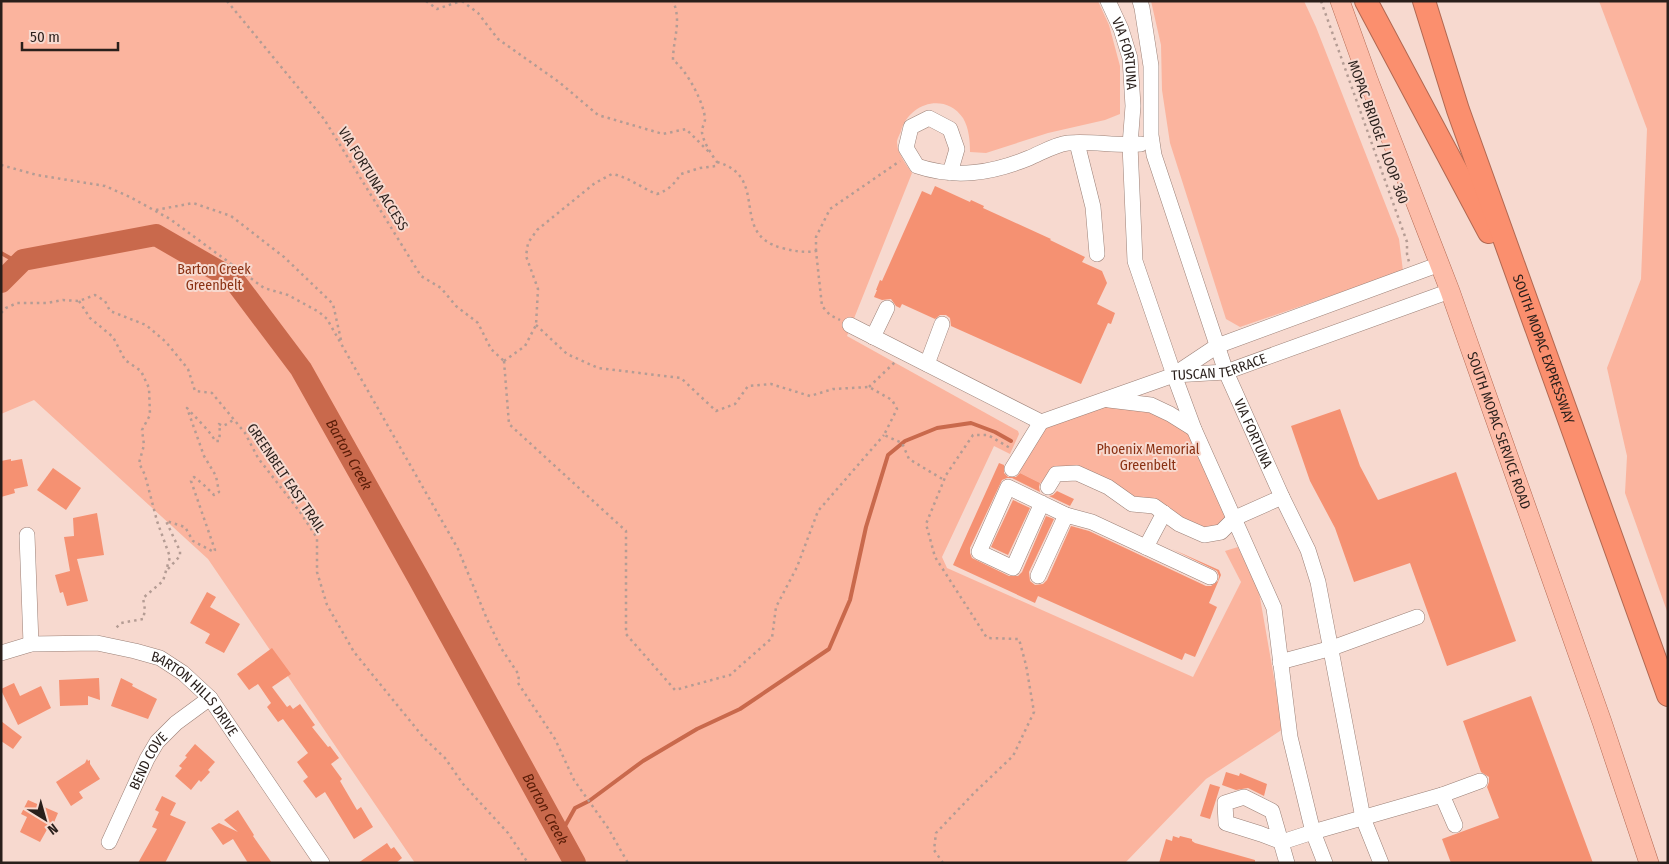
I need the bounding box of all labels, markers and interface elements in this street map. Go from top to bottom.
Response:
street label: VIA FORTUNA [1108,15,1141,91]
scale bar [22,20,119,52]
text: 50 m [30,28,60,46]
street label: MOPAC BRIDGE / LOOP 360 [1344,58,1412,206]
street label: VIA FORTUNA ACCESS [334,124,412,234]
park label: Barton Creek Greenbelt [177,261,251,294]
street label: SOUTH MOPAC EXPRESSWAY [1509,272,1578,426]
street label: SOUTH MOPAC SERVICE ROAD [1464,349,1535,511]
street label: TUSCAN TERRACE [1171,350,1269,384]
street label: VIA FORTUNA [1231,396,1277,471]
water label: Barton Creek [322,416,376,494]
street label: GREENBELT EAST TRAIL [243,420,329,536]
park label: Phoenix Memorial Greenbelt [1097,441,1200,474]
street label: BARTON HILLS DRIVE [150,648,242,740]
street label: BEND COVE [126,728,171,793]
water label: Barton Creek [518,770,572,848]
north arrow [20,794,70,844]
text: N [44,820,61,838]

